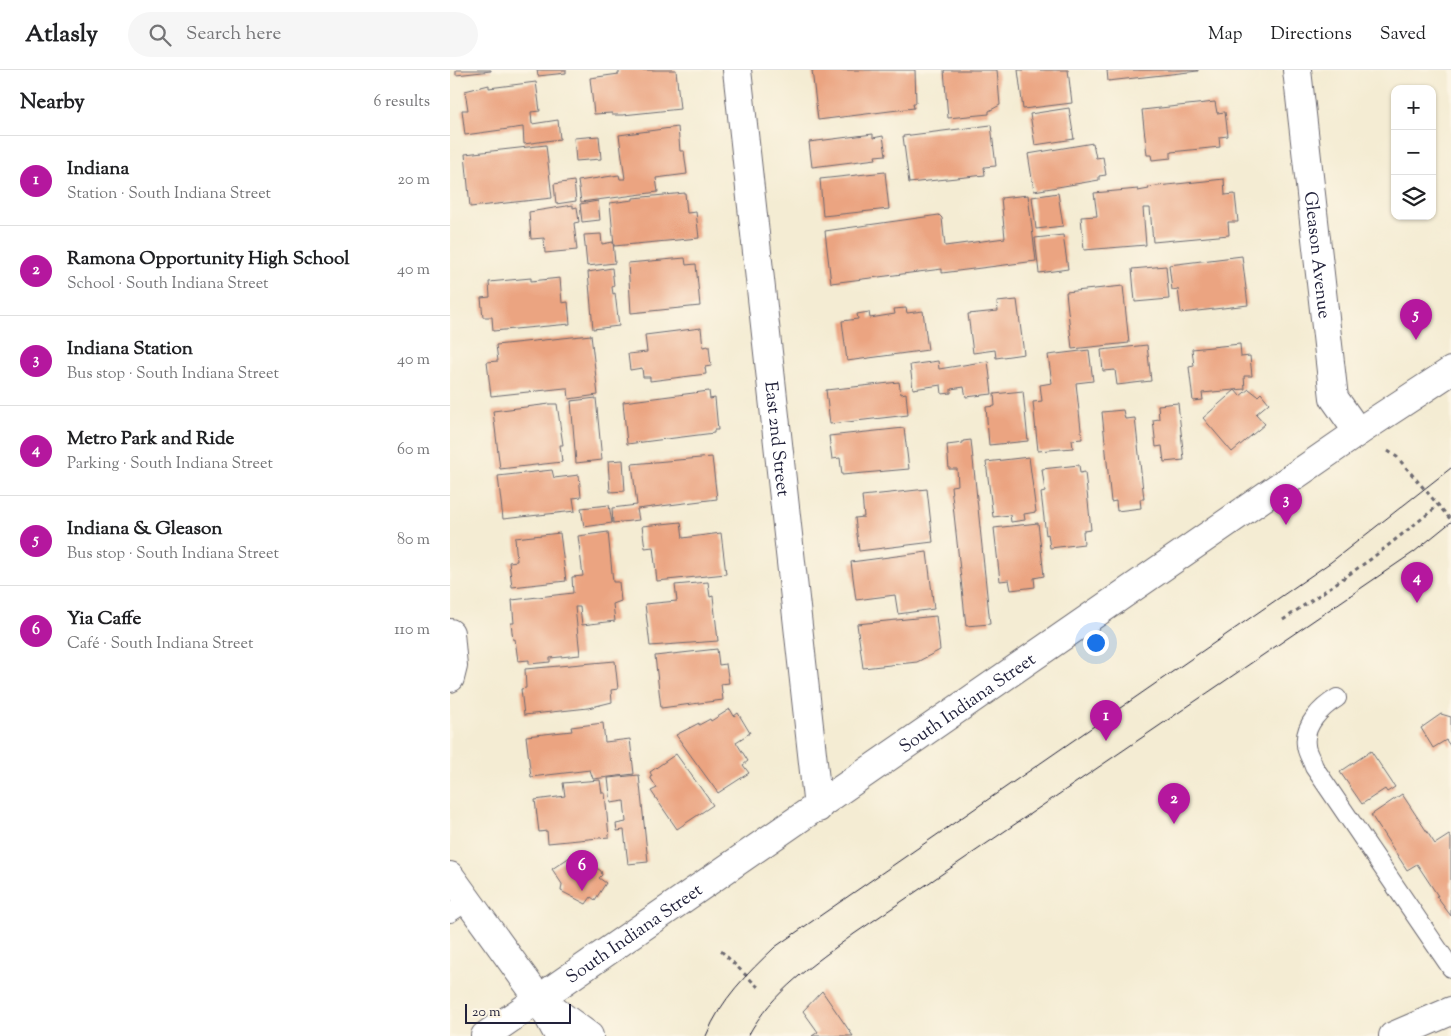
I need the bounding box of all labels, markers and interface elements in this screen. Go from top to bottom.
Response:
search box [128,12,478,57]
text: Atlasly [25,18,98,52]
icon: search [146,21,174,49]
text: Search here [186,21,281,48]
text: Map [1208,22,1243,48]
text: Directions [1271,22,1352,48]
text: Saved [1380,22,1426,48]
map controls [1391,85,1436,220]
button: + [1391,85,1436,130]
text: Nearby [20,88,85,118]
text: 6 results [374,91,430,114]
button: − [1391,130,1436,175]
text: Indiana [67,156,129,183]
text: 1 [33,169,39,192]
text: 20 m [397,169,430,192]
button: layers [1391,175,1436,220]
text: Station · South Indiana Street [67,183,271,206]
street label: Gleason Avenue [1296,190,1336,320]
text: Ramona Opportunity High School [67,246,350,273]
text: 2 [32,259,40,282]
text: 40 m [397,259,430,282]
text: School · South Indiana Street [67,273,269,296]
pin: 5 [1400,299,1432,340]
text: Indiana Station [67,336,193,363]
text: 3 [33,349,39,372]
text: 40 m [397,349,430,372]
text: Bus stop · South Indiana Street [67,363,279,386]
street label: East 2nd Street [756,380,795,498]
text: Metro Park and Ride [67,426,234,453]
text: 4 [32,439,40,462]
text: 60 m [397,439,430,462]
text: Parking · South Indiana Street [67,453,273,476]
pin: 3 [1270,484,1302,525]
text: Indiana & Gleason [67,516,223,543]
text: 5 [33,529,39,552]
text: 80 m [397,529,430,552]
text: Bus stop · South Indiana Street [67,543,279,566]
pin: 4 [1401,562,1433,603]
text: Yia Caffe [67,606,141,633]
text: 6 [32,619,40,642]
text: 110 m [394,619,430,642]
your location [1083,630,1109,656]
text: Café · South Indiana Street [67,633,253,656]
street label: South Indiana Street [895,648,1042,761]
pin: 1 [1090,700,1122,741]
pin: 2 [1158,783,1190,824]
pin: 6 [566,850,598,891]
street label: South Indiana Street [561,878,709,991]
scale bar [465,1001,571,1024]
text: 20 m [472,1003,501,1023]

